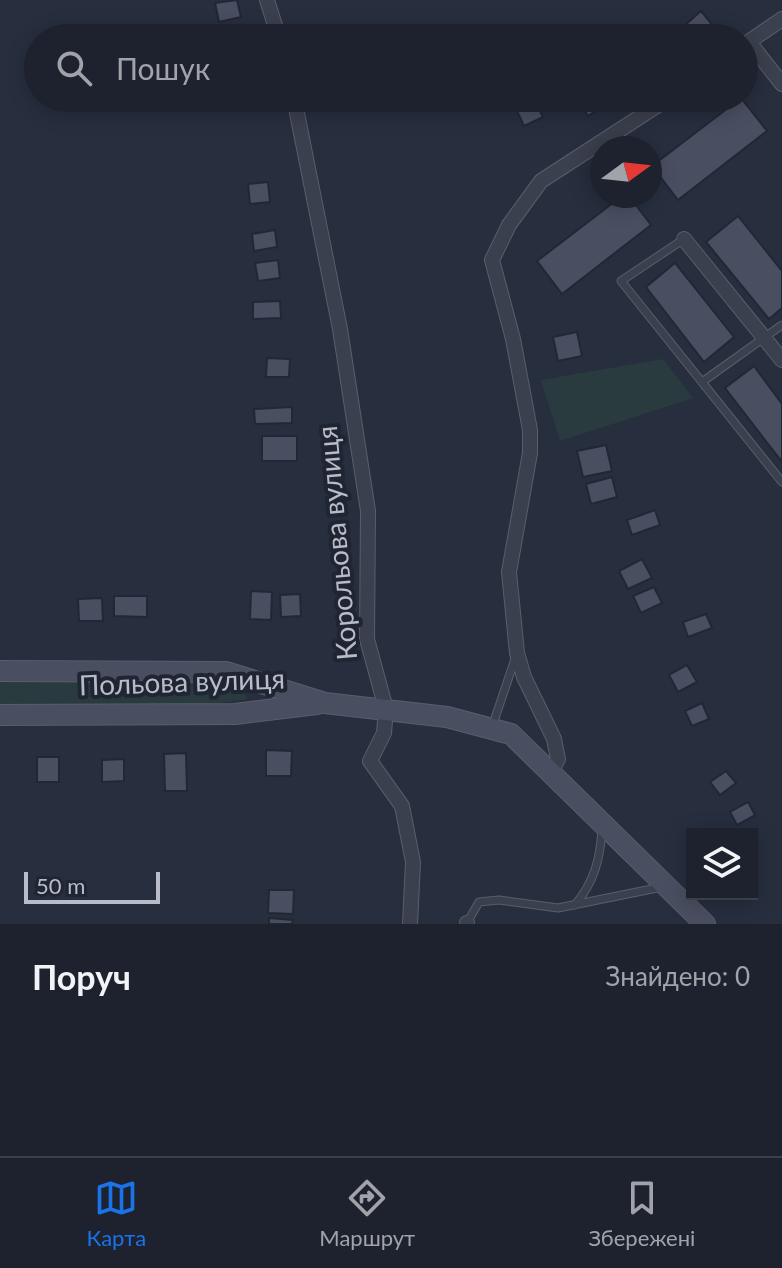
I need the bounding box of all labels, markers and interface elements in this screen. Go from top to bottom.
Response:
search box [24,24,758,112]
icon: search [52,46,96,90]
text: Пошук [116,50,210,86]
north arrow [590,136,662,208]
street label: Корольова вулиця [309,424,363,662]
street label: Польова вулиця [78,660,286,702]
map controls [686,828,758,900]
button: layers [686,828,758,900]
scale bar [24,868,160,904]
text: 50 m [36,872,85,899]
text: Поруч [32,956,131,997]
text: Знайдено: 0 [606,960,750,992]
tab: Карта [87,1176,146,1251]
tab: Маршрут [319,1176,415,1251]
tab: Збережені [588,1176,695,1251]

